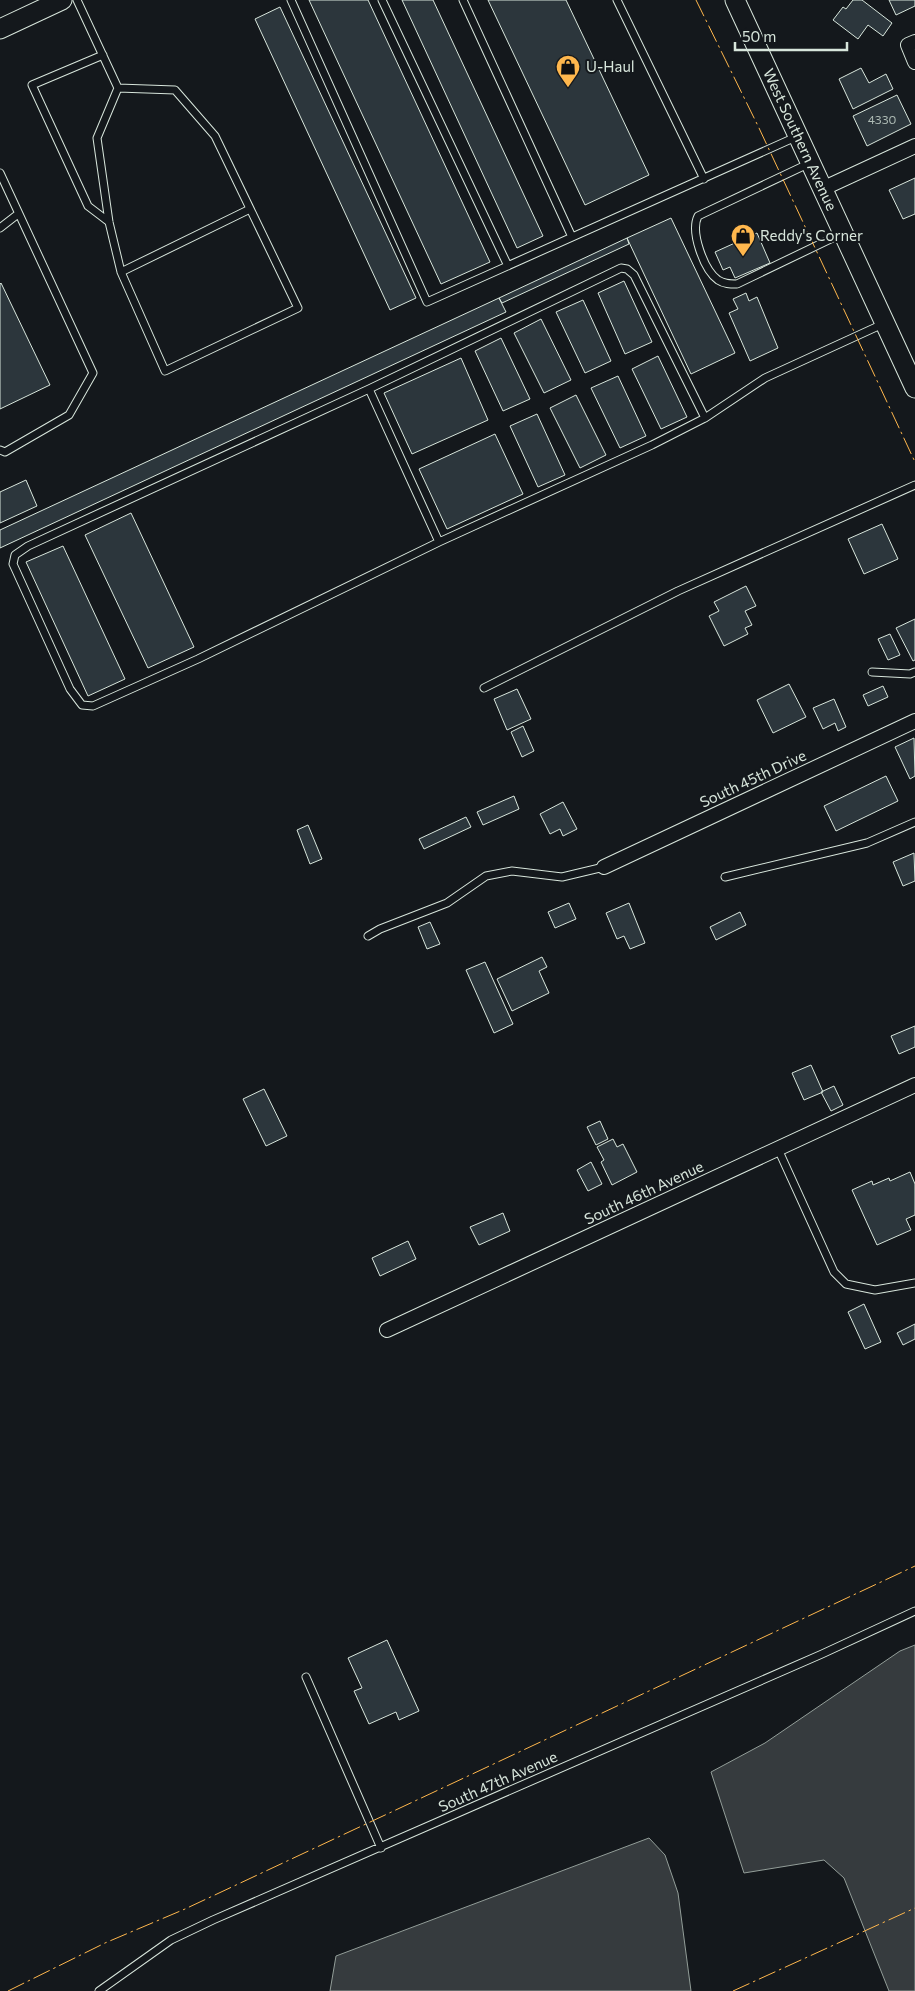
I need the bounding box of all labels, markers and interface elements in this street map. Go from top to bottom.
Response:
scale bar [735,20,848,52]
text: 50 m [742,27,776,45]
shop icon: U-Haul [555,54,581,88]
place label: U-Haul [586,57,635,75]
street label: West Southern Avenue [760,65,841,213]
house number: 4330 [868,112,897,126]
shop icon: Reddy's Corner [730,223,756,257]
place label: Reddy's Corner [760,226,863,244]
street label: South 45th Drive [697,746,809,811]
street label: South 46th Avenue [581,1157,706,1228]
street label: South 47th Avenue [435,1747,560,1815]

